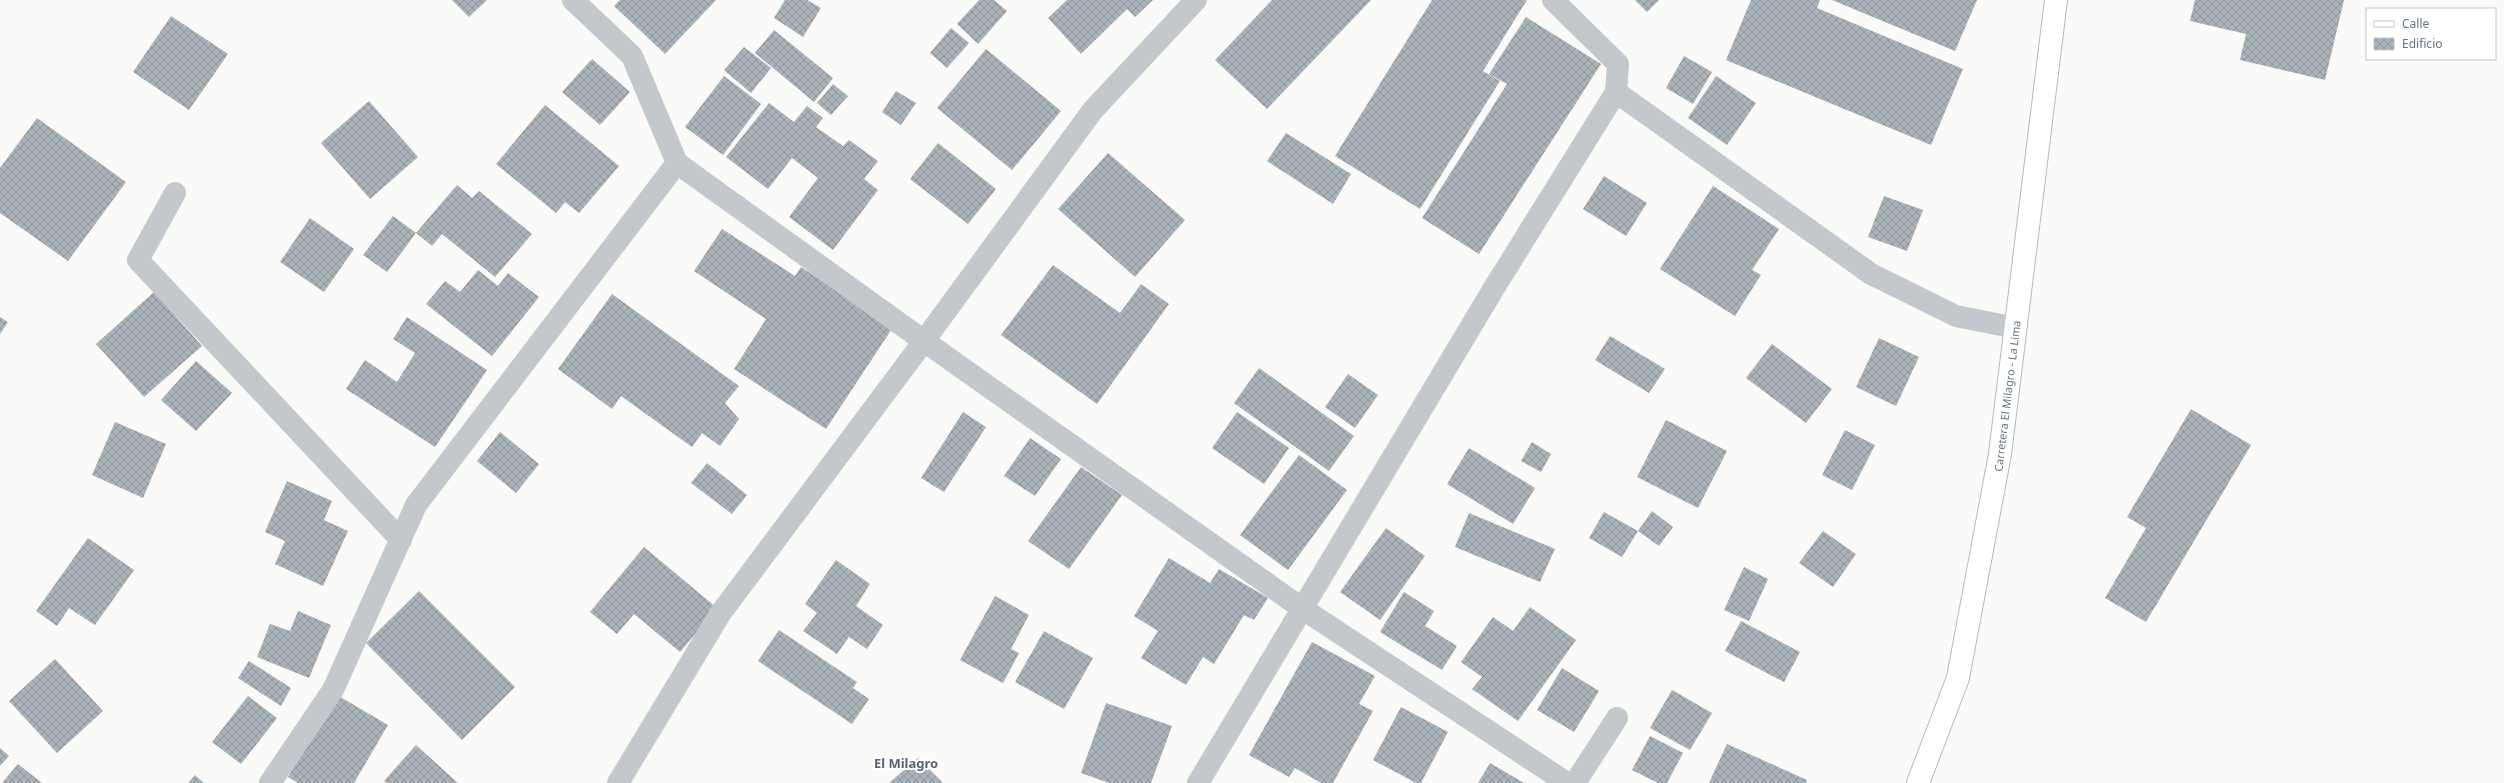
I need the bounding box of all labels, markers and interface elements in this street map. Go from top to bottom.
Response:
legend [2366,8,2496,60]
text: Calle [2402,15,2430,32]
text: Edificio [2402,35,2443,52]
street label: Carretera El Milagro - La Lima [1990,320,2024,472]
district label: El Milagro [874,754,938,772]

